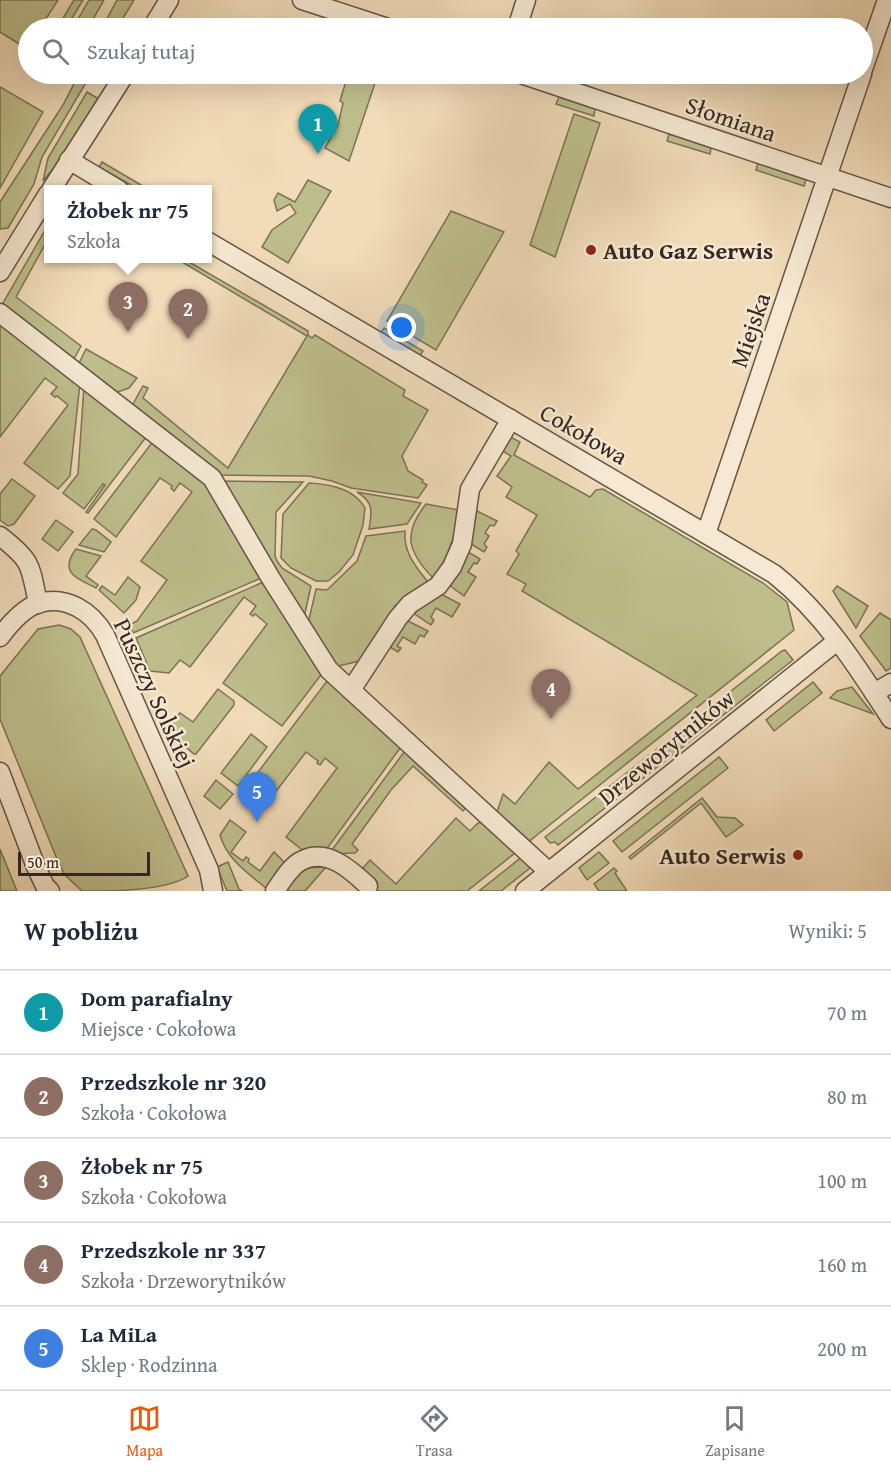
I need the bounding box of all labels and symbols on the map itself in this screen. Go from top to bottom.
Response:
street label: Słomiana [681,87,782,151]
pin: 1 [298,104,338,154]
place label: Auto Gaz Serwis [603,233,773,268]
marker: Auto Gaz Serwis [584,243,598,257]
pin: 3 [108,282,148,332]
street label: Miejska [721,287,779,372]
pin: 2 [168,290,207,339]
your location [387,313,416,342]
street label: Cokołowa [534,395,635,474]
street label: Puszczy Solskiej [105,613,205,773]
pin: 4 [532,670,570,719]
street label: Drzeworytników [590,681,742,813]
pin: 5 [238,772,276,822]
place label: Auto Serwis [659,838,786,873]
marker: Auto Serwis [791,848,805,862]
scale bar [18,849,150,876]

